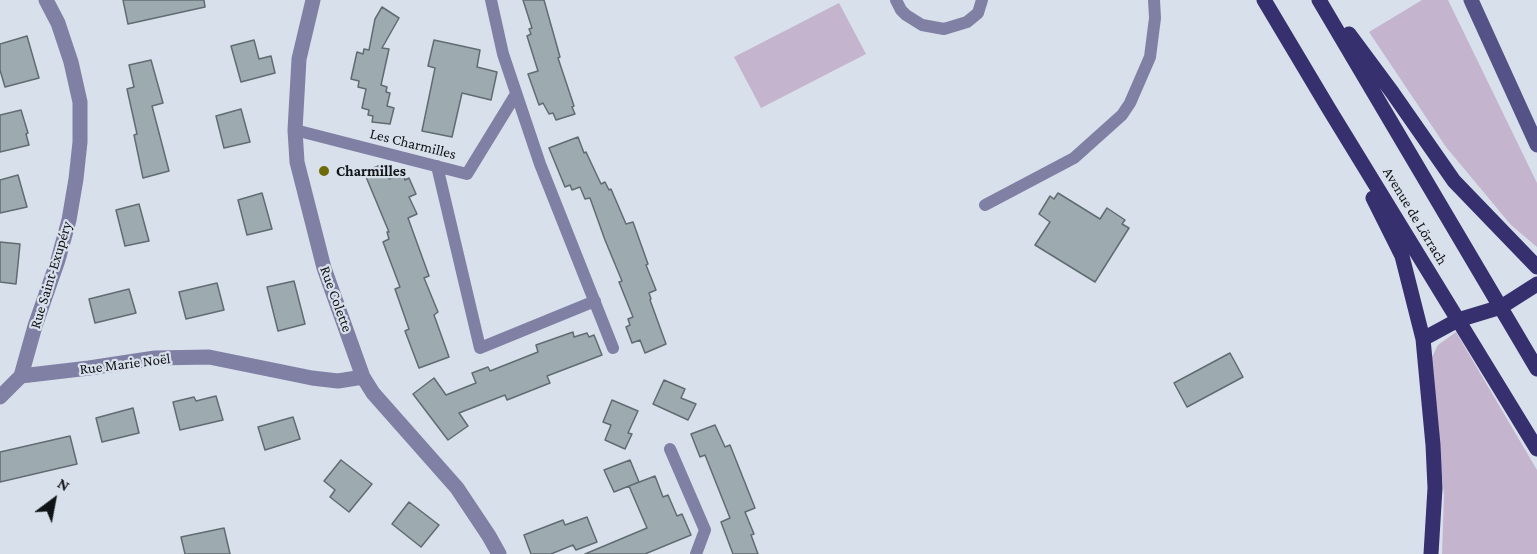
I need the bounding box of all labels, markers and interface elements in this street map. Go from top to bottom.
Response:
street label: Les Charmilles [368,125,458,163]
place label: Charmilles [336,162,406,180]
marker: Charmilles [317,164,331,178]
street label: Avenue de Lörrach [1379,164,1451,268]
street label: Rue Saint-Exupéry [26,219,76,331]
street label: Rue Colette [316,264,356,334]
street label: Rue Marie Noël [79,350,171,378]
north arrow [24,470,84,530]
text: N [55,474,73,494]

